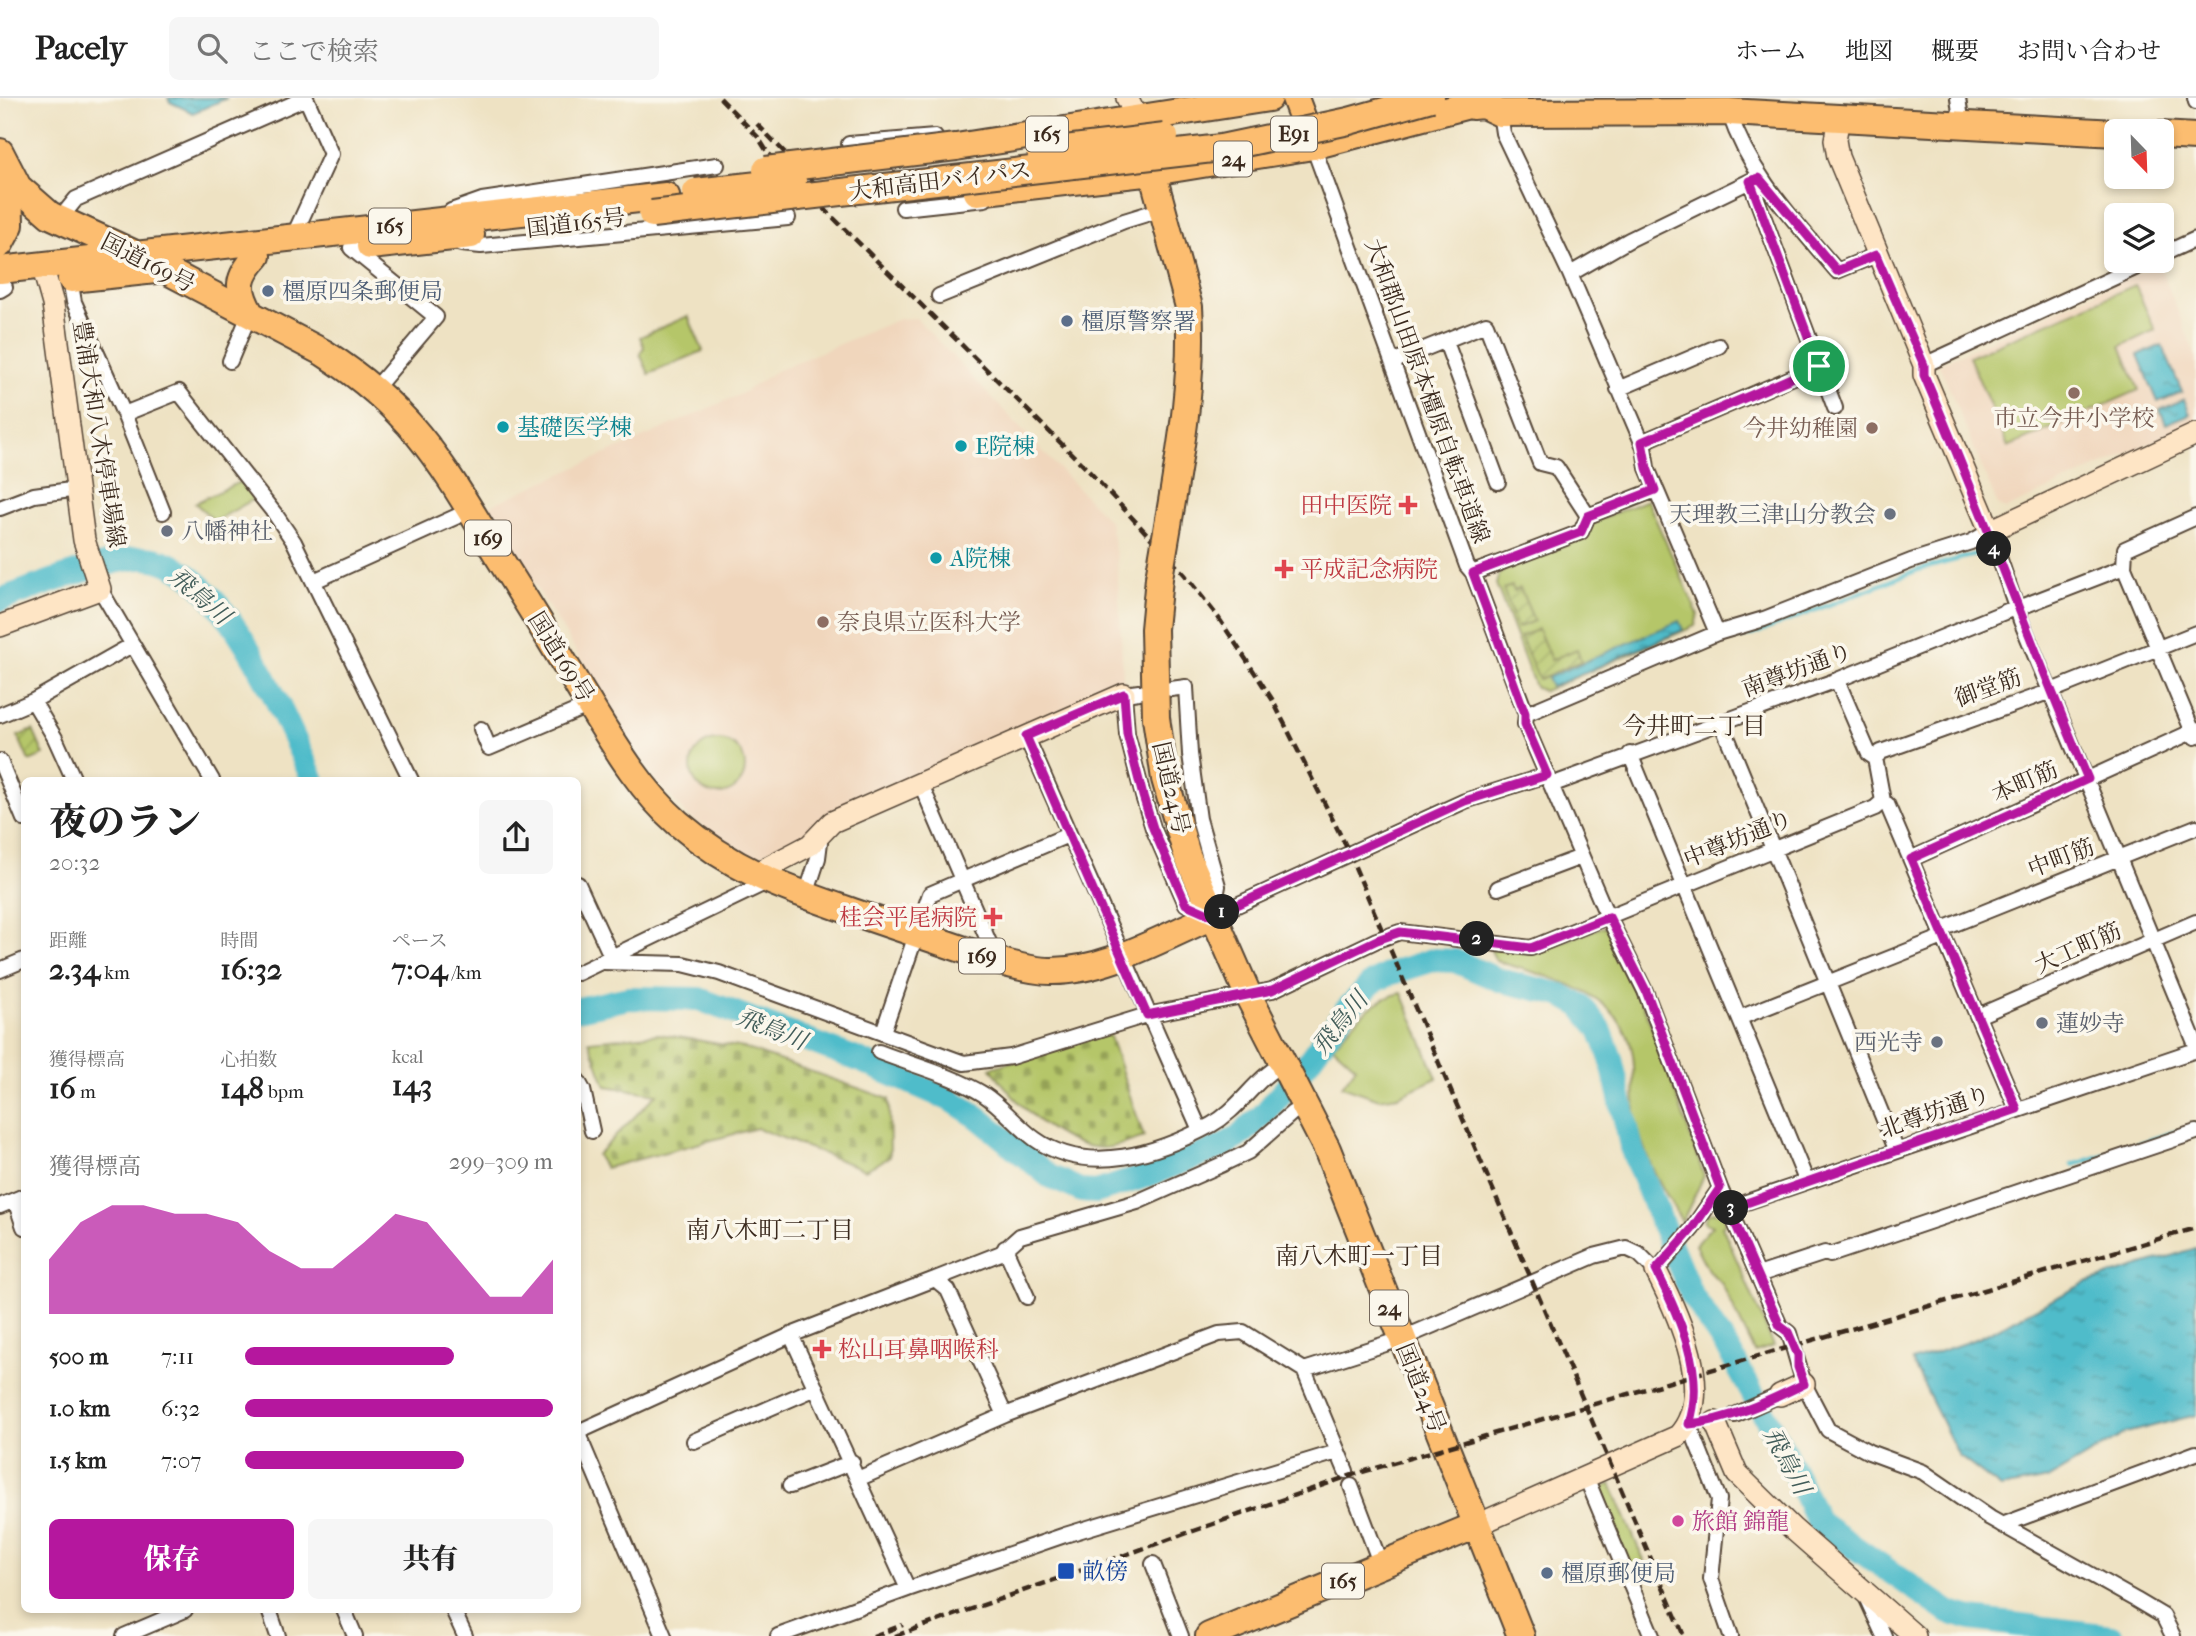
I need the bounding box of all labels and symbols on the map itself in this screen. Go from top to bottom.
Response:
road number: 165 [1026,117,1068,152]
road number: E91 [1271,117,1317,152]
north arrow [2104,119,2174,189]
road number: 24 [1214,141,1252,176]
street label: 大和高田バイパス [847,156,1033,206]
street label: 国道165号 [525,204,627,242]
road number: 165 [369,208,411,244]
street label: 国道169号 [97,228,199,298]
street label: 大和郡山田原本橿原自転車道線 [1359,235,1495,547]
place label: 橿原四条郵便局 [282,278,443,305]
marker: 橿原四条郵便局 [260,283,276,299]
place label: 橿原警察署 [1081,308,1196,335]
marker: 橿原警察署 [1059,313,1075,329]
street label: 豊浦大和八木停車場線 [68,318,130,550]
pin [1789,336,1849,396]
marker: 市立今井小学校 [2066,385,2082,401]
place label: 市立今井小学校 [1994,405,2155,432]
place label: 基礎医学棟 [517,414,632,441]
place label: 今井幼稚園 [1743,415,1858,442]
marker: 基礎医学棟 [495,419,511,435]
marker: 今井幼稚園 [1864,420,1880,436]
place label: E院棟 [975,433,1035,460]
marker: E院棟 [953,438,969,454]
place label: 田中医院 [1300,492,1392,519]
marker: 田中医院 [1398,495,1418,515]
place label: 天理教三津山分教会 [1669,501,1876,528]
marker: 天理教三津山分教会 [1882,506,1898,522]
place label: 八幡神社 [181,518,273,545]
road number: 169 [465,520,511,556]
marker: 八幡神社 [159,523,175,539]
pin: 4 [1976,532,2011,566]
place label: A院棟 [949,545,1011,572]
marker: A院棟 [928,550,944,566]
place label: 平成記念病院 [1300,556,1438,583]
marker: 平成記念病院 [1274,559,1294,579]
water label: 飛鳥川 [164,562,239,632]
street label: 国道169号 [523,607,599,707]
place label: 奈良県立医科大学 [837,609,1021,636]
marker: 奈良県立医科大学 [815,614,831,630]
street label: 南尊坊通り [1738,638,1856,702]
street label: 御堂筋 [1951,664,2025,712]
district label: 今井町二丁目 [1622,712,1766,740]
street label: 国道24号 [1147,739,1195,837]
street label: 本町筋 [1988,756,2062,808]
street label: 中尊坊通り [1680,805,1796,873]
street label: 中町筋 [2024,833,2098,883]
pin: 1 [1204,894,1240,930]
place label: 桂会平尾病院 [839,904,977,931]
marker: 桂会平尾病院 [983,907,1003,927]
street label: 大工町筋 [2030,917,2126,979]
pin: 2 [1460,922,1494,956]
road number: 169 [959,938,1005,974]
water label: 飛鳥川 [1306,984,1375,1060]
water label: 飛鳥川 [733,1003,813,1057]
place label: 蓮妙寺 [2056,1010,2125,1037]
marker: 蓮妙寺 [2034,1015,2050,1031]
place label: 西光寺 [1854,1029,1923,1056]
marker: 西光寺 [1929,1034,1945,1050]
street label: 北尊坊通り [1876,1081,1994,1143]
pin: 3 [1714,1190,1748,1226]
district label: 南八木町二丁目 [686,1216,854,1244]
district label: 南八木町一丁目 [1275,1242,1443,1270]
road number: 24 [1370,1290,1408,1326]
place label: 松山耳鼻咽喉科 [838,1336,999,1363]
marker: 松山耳鼻咽喉科 [812,1339,832,1359]
street label: 国道24号 [1391,1339,1451,1437]
water label: 飛鳥川 [1758,1423,1818,1502]
place label: 旅館 錦龍 [1692,1508,1789,1535]
marker: 旅館 錦龍 [1670,1513,1686,1529]
place label: 畝傍 [1082,1558,1128,1585]
place label: 橿原郵便局 [1561,1560,1676,1587]
marker: 畝傍 [1056,1561,1076,1581]
road number: 165 [1322,1564,1364,1598]
marker: 橿原郵便局 [1539,1565,1555,1581]

